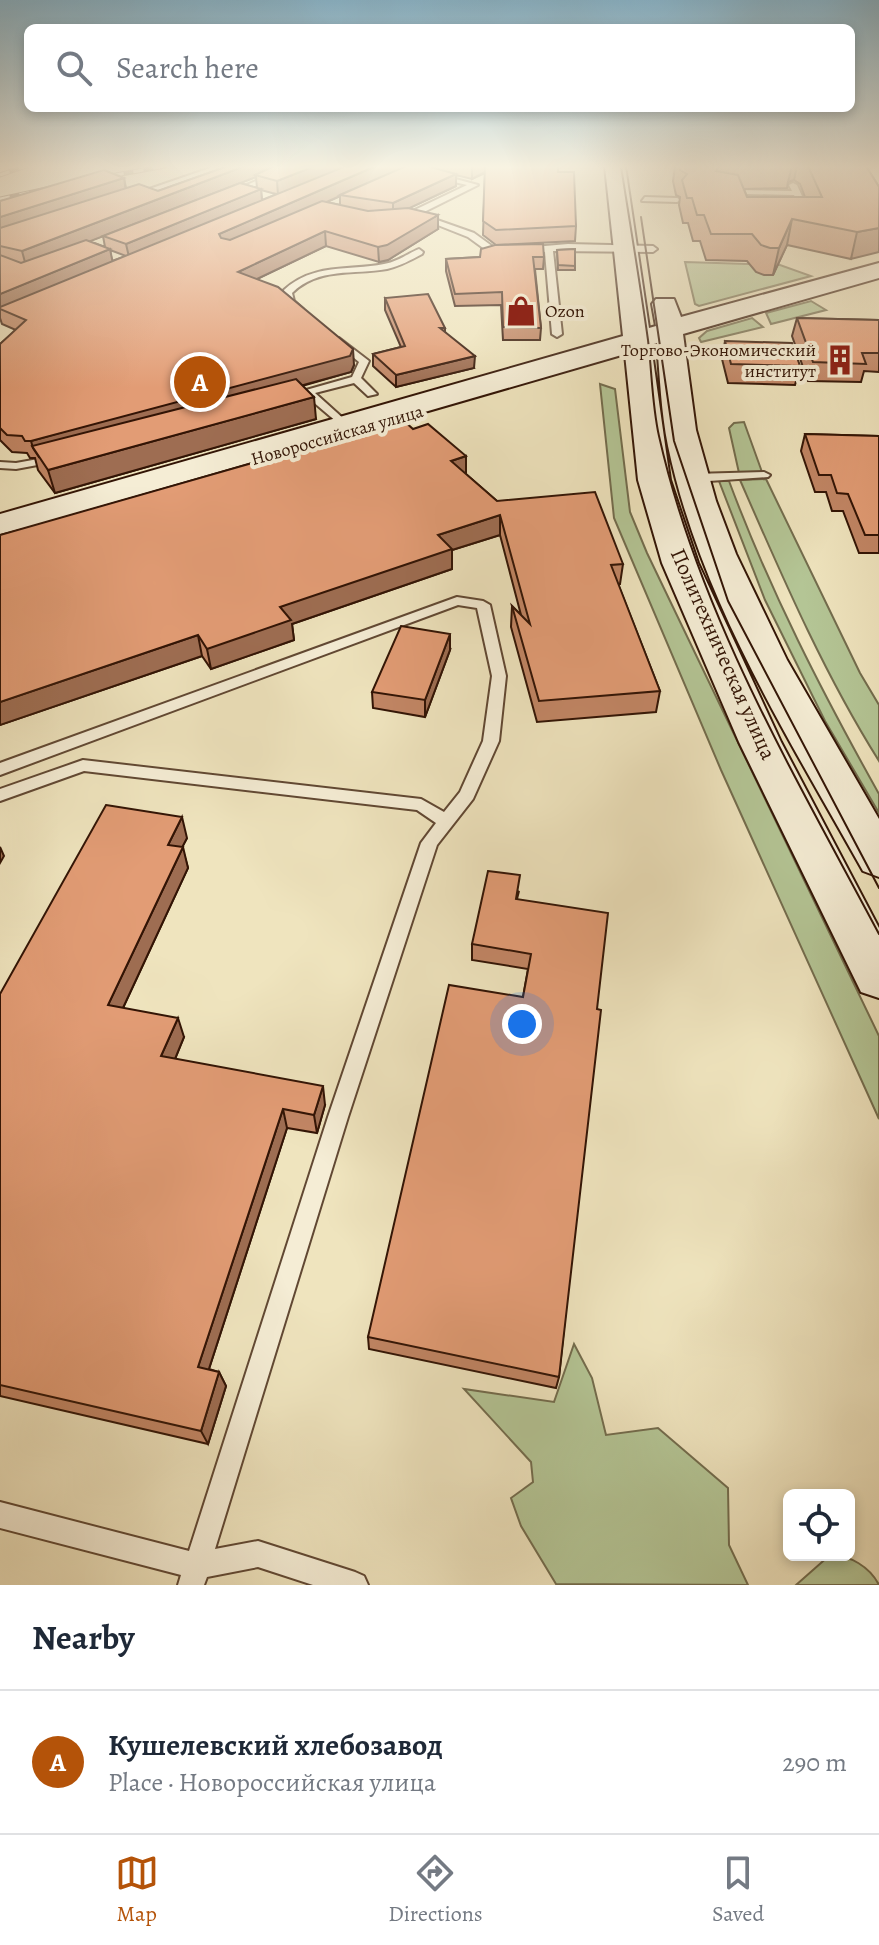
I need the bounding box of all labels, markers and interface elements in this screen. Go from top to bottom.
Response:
search box [24,24,855,112]
icon: search [52,46,96,90]
text: Search here [116,48,259,88]
shop icon: Ozon [504,294,538,328]
place label: Ozon [545,299,585,323]
place label: Торгово-Экономический институт [621,338,816,383]
building icon: Торгово-Экономический институт [823,343,857,377]
pin: A [174,352,226,412]
street label: Новороссийская улица [248,399,427,471]
street label: Политехническая улица [663,544,783,765]
your location [502,1004,542,1044]
map controls [783,1489,855,1561]
button: locate [783,1489,855,1561]
text: Nearby [32,1614,135,1661]
text: Кушелевский хлебозавод [108,1725,443,1765]
text: A [50,1745,66,1780]
text: 290 m [782,1745,847,1780]
text: Place · Новороссийская улица [108,1765,436,1800]
tab: Map [115,1851,159,1929]
tab: Directions [388,1851,483,1929]
tab: Saved [712,1851,764,1929]

